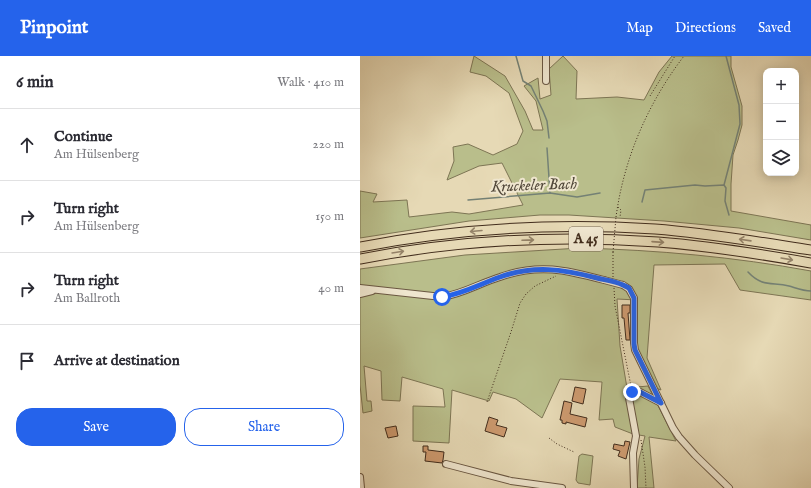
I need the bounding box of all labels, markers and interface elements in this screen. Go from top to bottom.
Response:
text: Pinpoint [20,16,88,40]
text: Map [626,19,653,37]
text: Directions [675,19,736,37]
text: Saved [758,19,791,37]
map controls [763,68,799,176]
button: + [763,68,799,104]
text: 6 min [16,72,54,93]
text: Walk · 410 m [277,74,344,91]
button: − [763,104,799,140]
text: Continue [54,127,112,146]
icon: ahead [16,134,38,156]
text: 220 m [313,136,344,153]
button: layers [763,140,799,176]
text: Am Hülsenberg [54,146,139,163]
water label: Kruckeler Bach [490,174,578,198]
text: Turn right [54,199,119,218]
icon: right [16,206,38,228]
text: 150 m [315,208,344,225]
text: Am Hülsenberg [54,218,139,235]
one-way arrow [470,227,483,234]
road number: A 45 [569,227,603,251]
one-way arrow [521,236,534,244]
one-way arrow [739,236,752,244]
one-way arrow [651,239,664,246]
one-way arrow [392,248,405,256]
one-way arrow [780,255,793,263]
text: Turn right [54,271,119,290]
icon: right [16,278,38,300]
text: 40 m [318,280,344,297]
route start [433,288,451,306]
text: Am Ballroth [54,290,120,307]
icon: arrive [16,350,38,372]
text: Arrive at destination [54,351,180,370]
route end [623,383,641,401]
button: Save [16,408,176,446]
button: Share [184,408,344,446]

